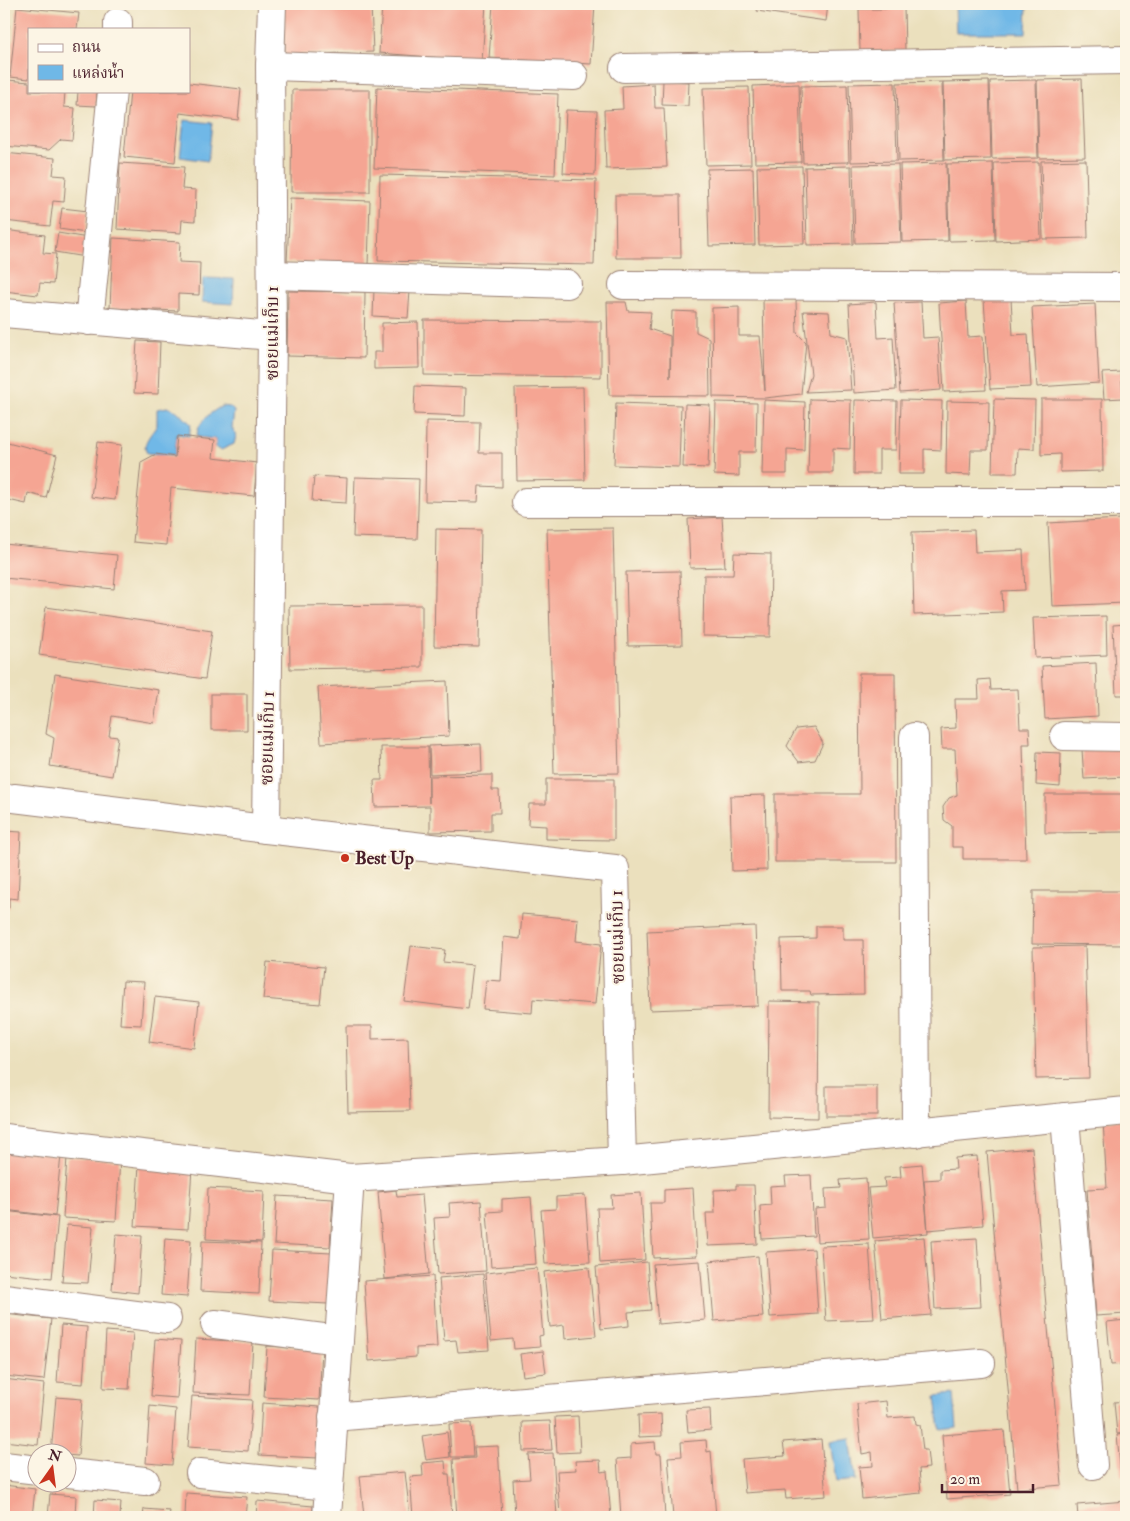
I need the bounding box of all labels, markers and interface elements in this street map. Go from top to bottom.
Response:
legend [28,28,190,92]
text: ถนน [72,38,101,57]
text: แหล่งน้ำ [72,62,124,83]
street label: ซอยแม่เก็บ 1 [261,286,284,380]
street label: ซอยแม่เก็บ 1 [255,691,280,785]
place label: Best Up [355,847,414,870]
marker: Best Up [339,852,351,864]
street label: ซอยแม่เก็บ 1 [605,890,630,984]
north arrow [28,1444,78,1494]
text: N [46,1446,64,1466]
scale bar [942,1461,1034,1493]
text: 20 m [950,1470,980,1489]

